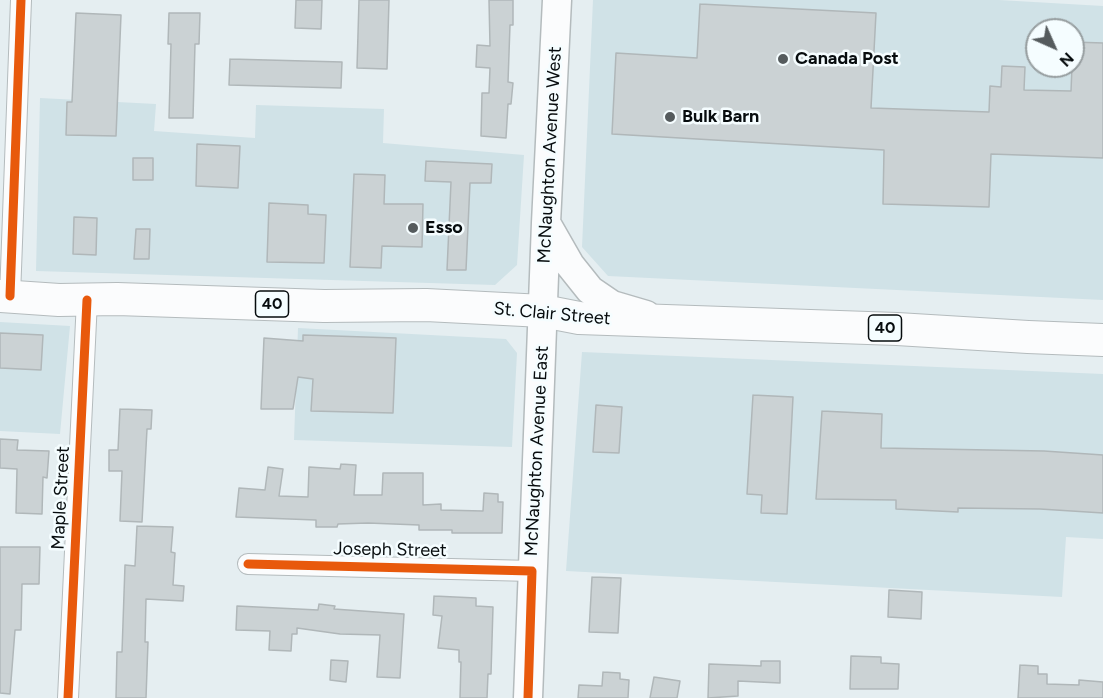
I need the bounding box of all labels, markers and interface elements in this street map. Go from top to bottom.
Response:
north arrow [1025,18,1085,78]
street label: McNaughton Avenue West [534,46,566,264]
place label: Canada Post [795,48,899,70]
text: N [1056,49,1078,71]
marker: Canada Post [776,52,790,66]
place label: Bulk Barn [682,106,759,128]
marker: Bulk Barn [663,110,677,124]
place label: Esso [425,217,463,239]
marker: Esso [406,221,420,235]
road number: 40 [256,291,288,317]
street label: St. Clair Street [493,298,611,330]
road number: 40 [868,315,902,341]
street label: McNaughton Avenue East [521,345,553,557]
street label: Maple Street [48,446,74,550]
street label: Joseph Street [333,538,447,562]

